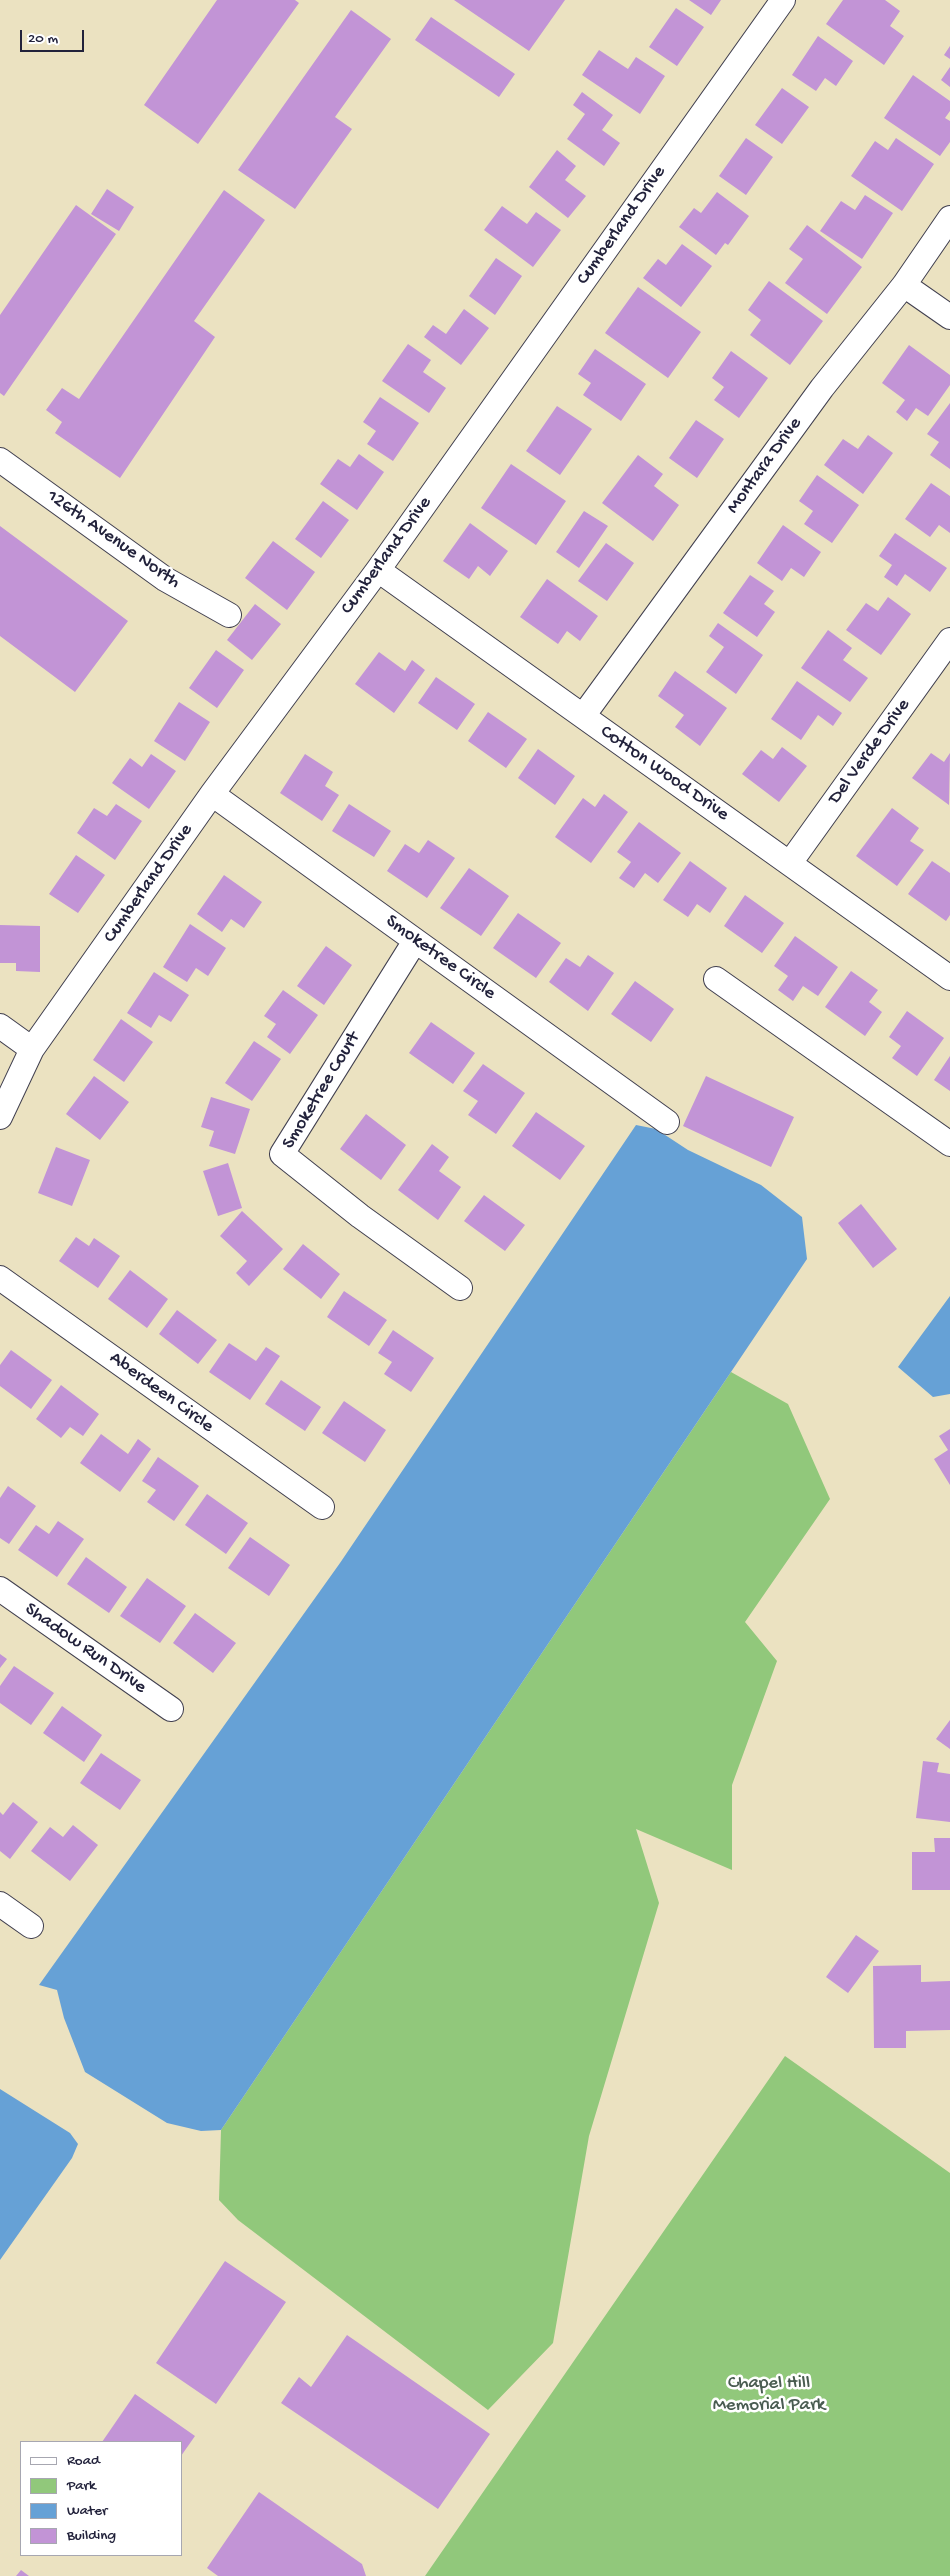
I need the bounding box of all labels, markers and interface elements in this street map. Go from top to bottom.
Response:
scale bar [22,20,86,52]
text: 20 m [28,30,58,48]
street label: Cumberland Drive [572,162,672,290]
street label: Montara Drive [722,413,808,519]
street label: 126th Avenue North [42,485,184,595]
street label: Cumberland Drive [337,493,437,619]
street label: Del Verde Drive [824,695,916,809]
street label: Cotton Wood Drive [595,721,733,827]
street label: Cumberland Drive [99,820,199,948]
street label: Smoketree Circle [380,910,500,1006]
street label: Smoketree Court [278,1028,366,1154]
street label: Aberdeen Circle [104,1347,218,1439]
street label: Shadow Run Drive [20,1598,150,1700]
park label: Chapel Hill Memorial Park [713,2373,825,2417]
legend [20,2441,182,2556]
text: Road [67,2452,100,2470]
text: Park [67,2477,96,2495]
text: Water [67,2502,107,2520]
text: Building [67,2527,116,2545]

